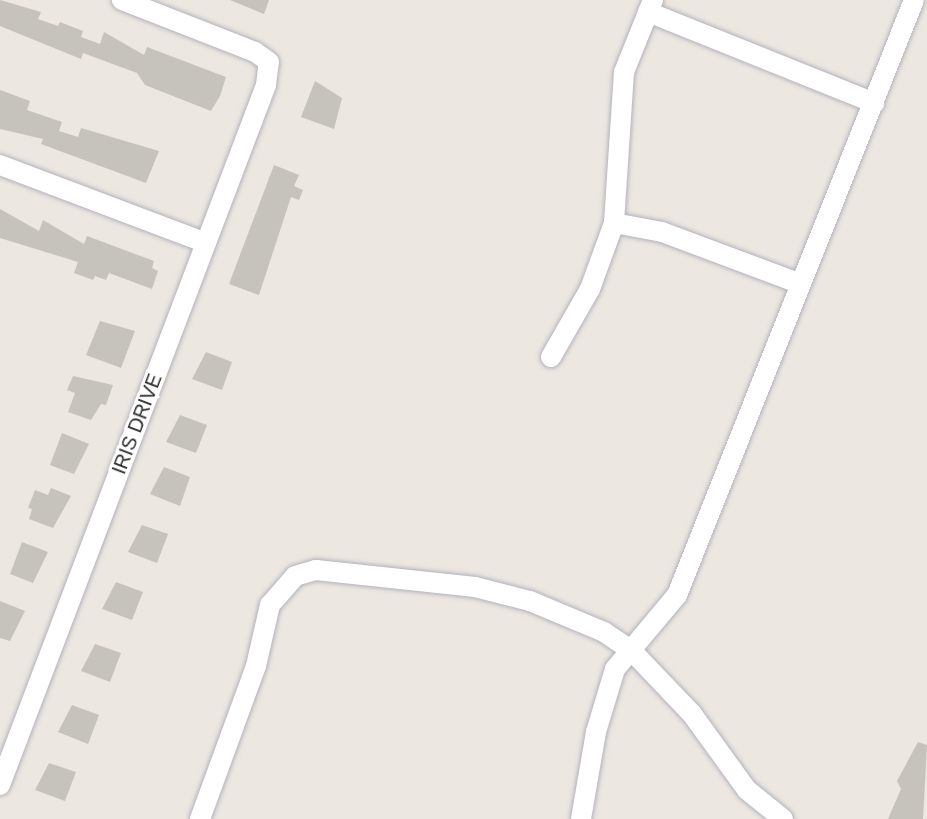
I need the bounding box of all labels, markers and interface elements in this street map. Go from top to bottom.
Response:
street label: IRIS DRIVE [107,370,167,478]

